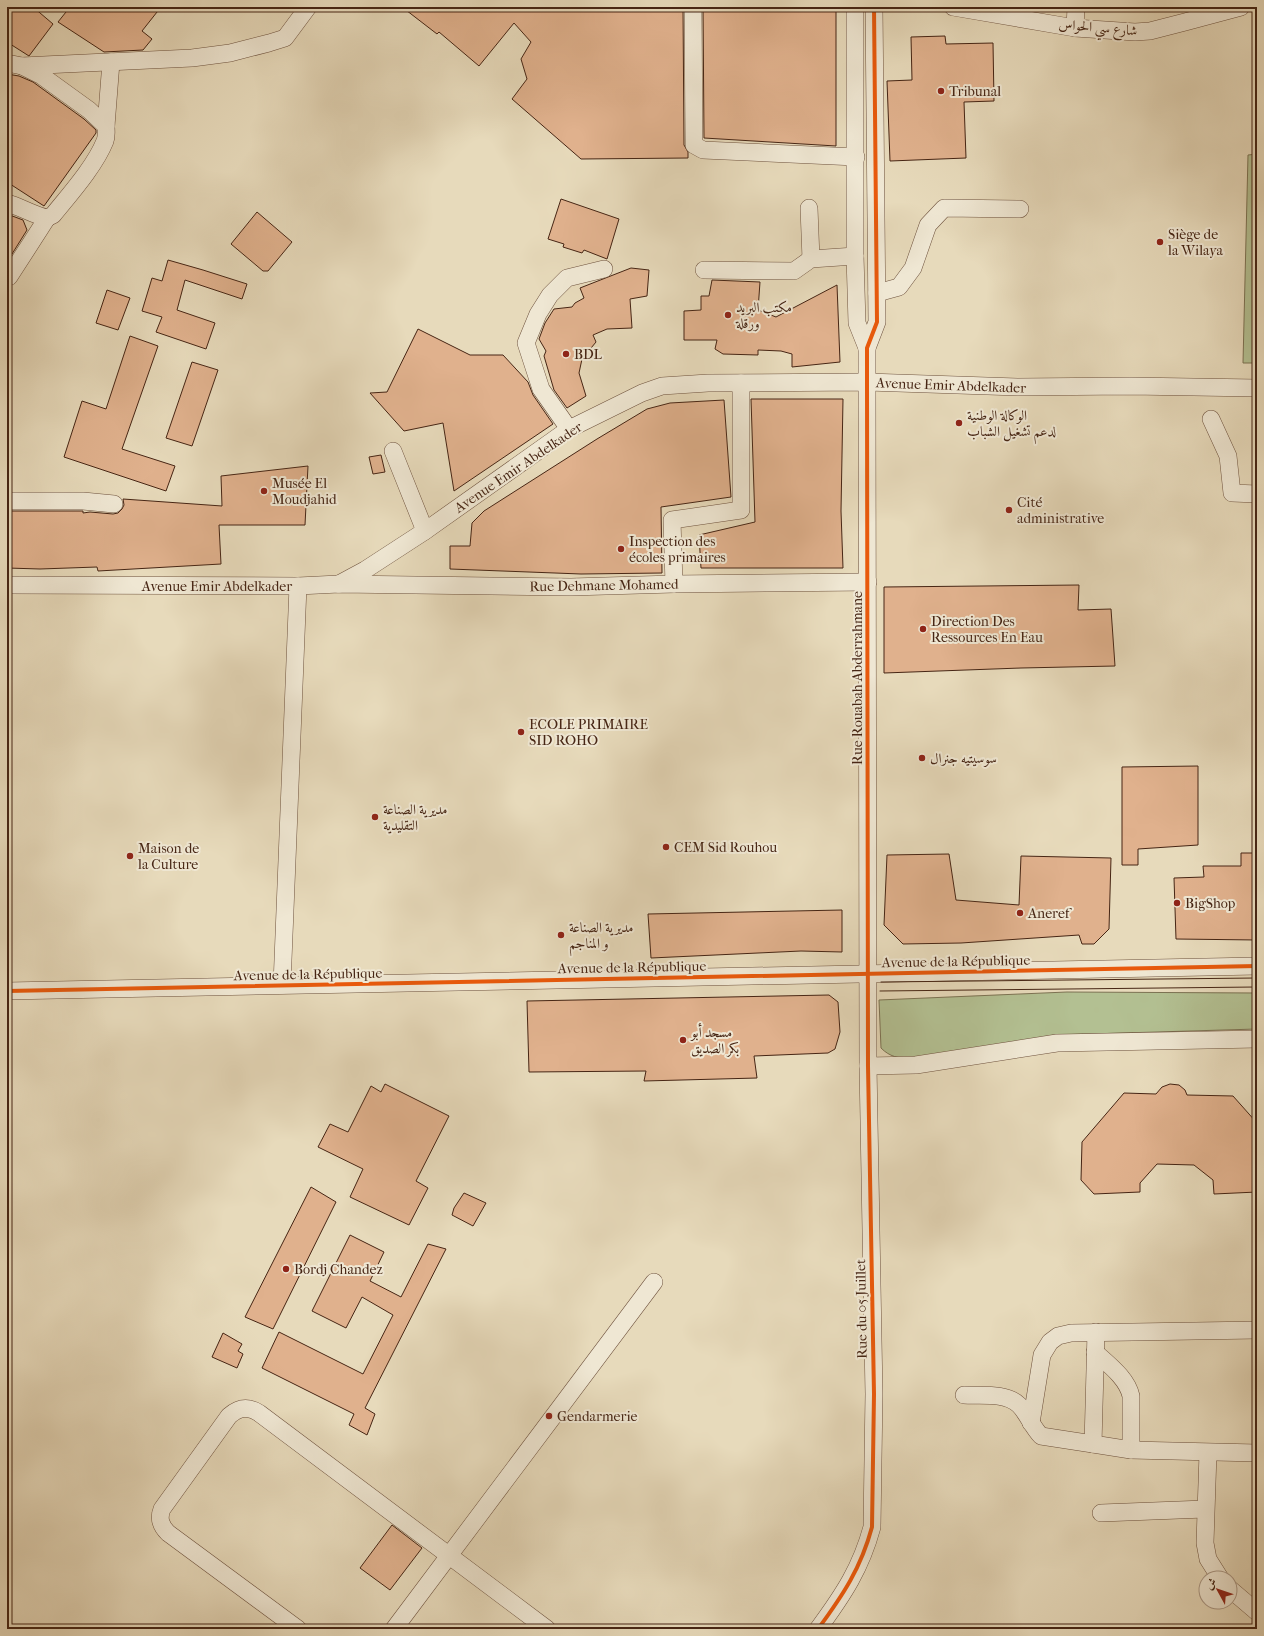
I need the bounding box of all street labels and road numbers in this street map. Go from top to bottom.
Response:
street label: شارع سي الحواس [1057,16,1138,44]
street label: Avenue Emir Abdelkader [875,374,1026,397]
street label: Avenue Emir Abdelkader [450,418,585,517]
street label: Rue Dehmane Mohamed [529,576,679,595]
street label: Avenue Emir Abdelkader [141,578,292,595]
street label: Rue Rouabah Abderrahmane [849,591,866,765]
street label: Avenue de la République [881,952,1030,971]
street label: Avenue de la République [557,958,706,977]
street label: Avenue de la République [233,965,382,984]
street label: Rue du 05 Juillet [852,1259,871,1359]

